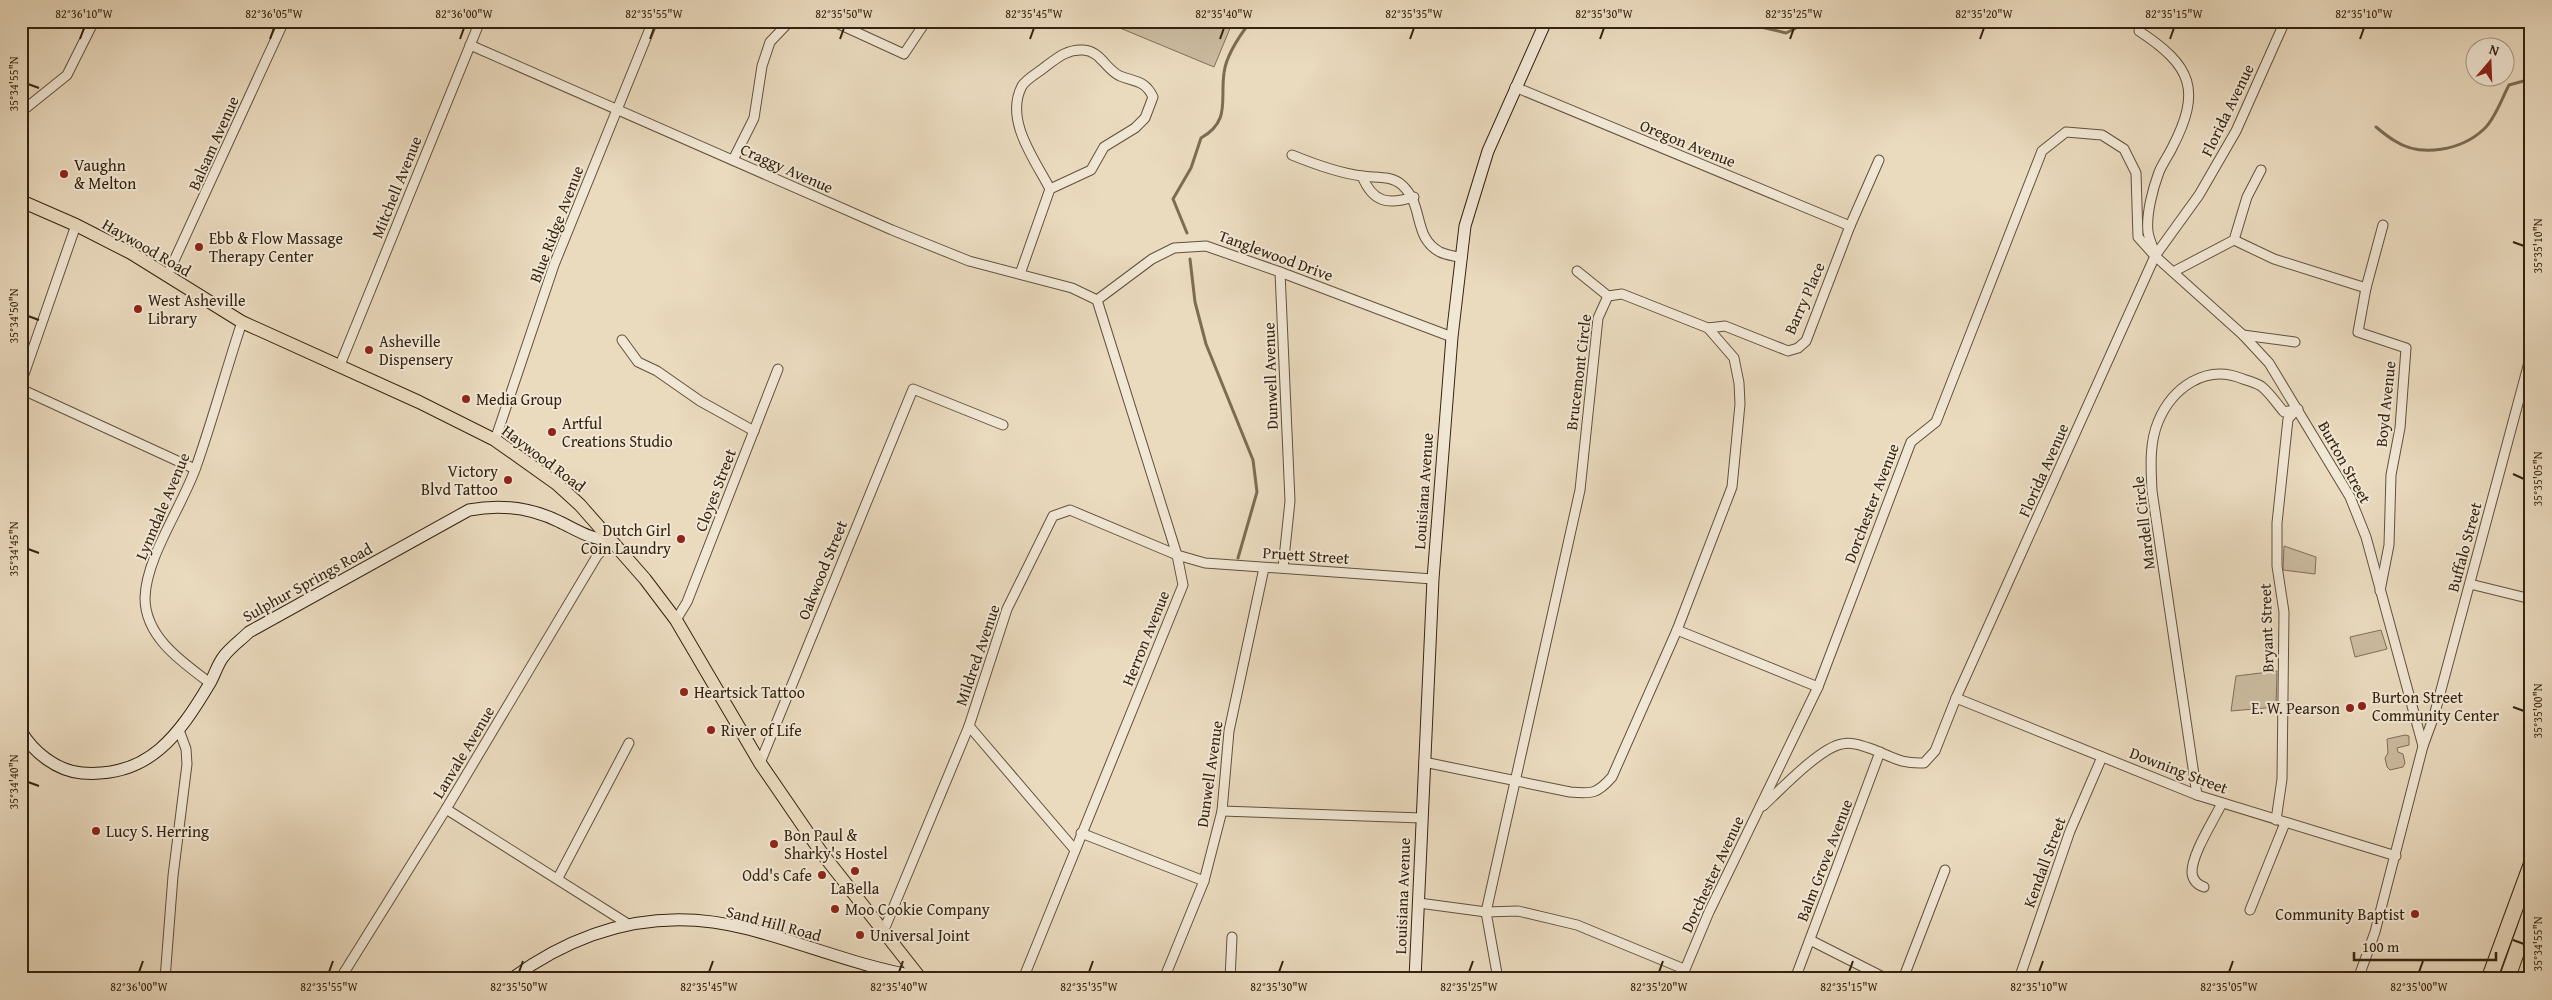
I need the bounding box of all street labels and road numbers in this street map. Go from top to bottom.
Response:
street label: Florida Avenue [2194,60,2260,160]
street label: Balsam Avenue [182,92,244,194]
street label: Oregon Avenue [1637,113,1739,173]
street label: Mitchell Avenue [365,132,427,242]
street label: Craggy Avenue [737,137,837,199]
street label: Blue Ridge Avenue [523,162,589,286]
street label: Haywood Road [98,212,196,282]
street label: Tanglewood Drive [1215,223,1337,287]
street label: Barry Place [1777,258,1831,338]
street label: Brucemont Circle [1559,313,1597,431]
street label: Dunwell Avenue [1256,322,1284,430]
street label: Boyd Avenue [2369,360,2401,448]
street label: Burton Street [2312,416,2378,508]
street label: Haywood Road [497,419,591,498]
street label: Florida Avenue [2012,419,2074,521]
street label: Louisiana Avenue [1407,432,1439,550]
street label: Dorchester Avenue [1837,440,1905,566]
street label: Cloyes Street [688,445,742,535]
street label: Lynndale Avenue [129,449,195,563]
street label: Mardell Circle [2125,475,2161,571]
street label: Buffalo Street [2440,499,2488,595]
street label: Oakwood Street [791,516,853,623]
street label: Sulphur Springs Road [238,536,377,628]
street label: Pruett Street [1262,540,1350,570]
street label: Bryant Street [2252,582,2280,673]
street label: Herron Avenue [1115,587,1175,689]
street label: Mildred Avenue [948,601,1006,709]
street label: Lanvale Avenue [426,701,500,803]
street label: Dunwell Avenue [1190,719,1228,829]
street label: Downing Street [2126,740,2232,800]
street label: Balm Grove Avenue [1790,795,1858,925]
street label: Dorchester Avenue [1674,812,1750,936]
street label: Kendall Street [2016,813,2072,911]
street label: Louisiana Avenue [1388,837,1416,955]
street label: Sand Hill Road [724,899,825,947]

